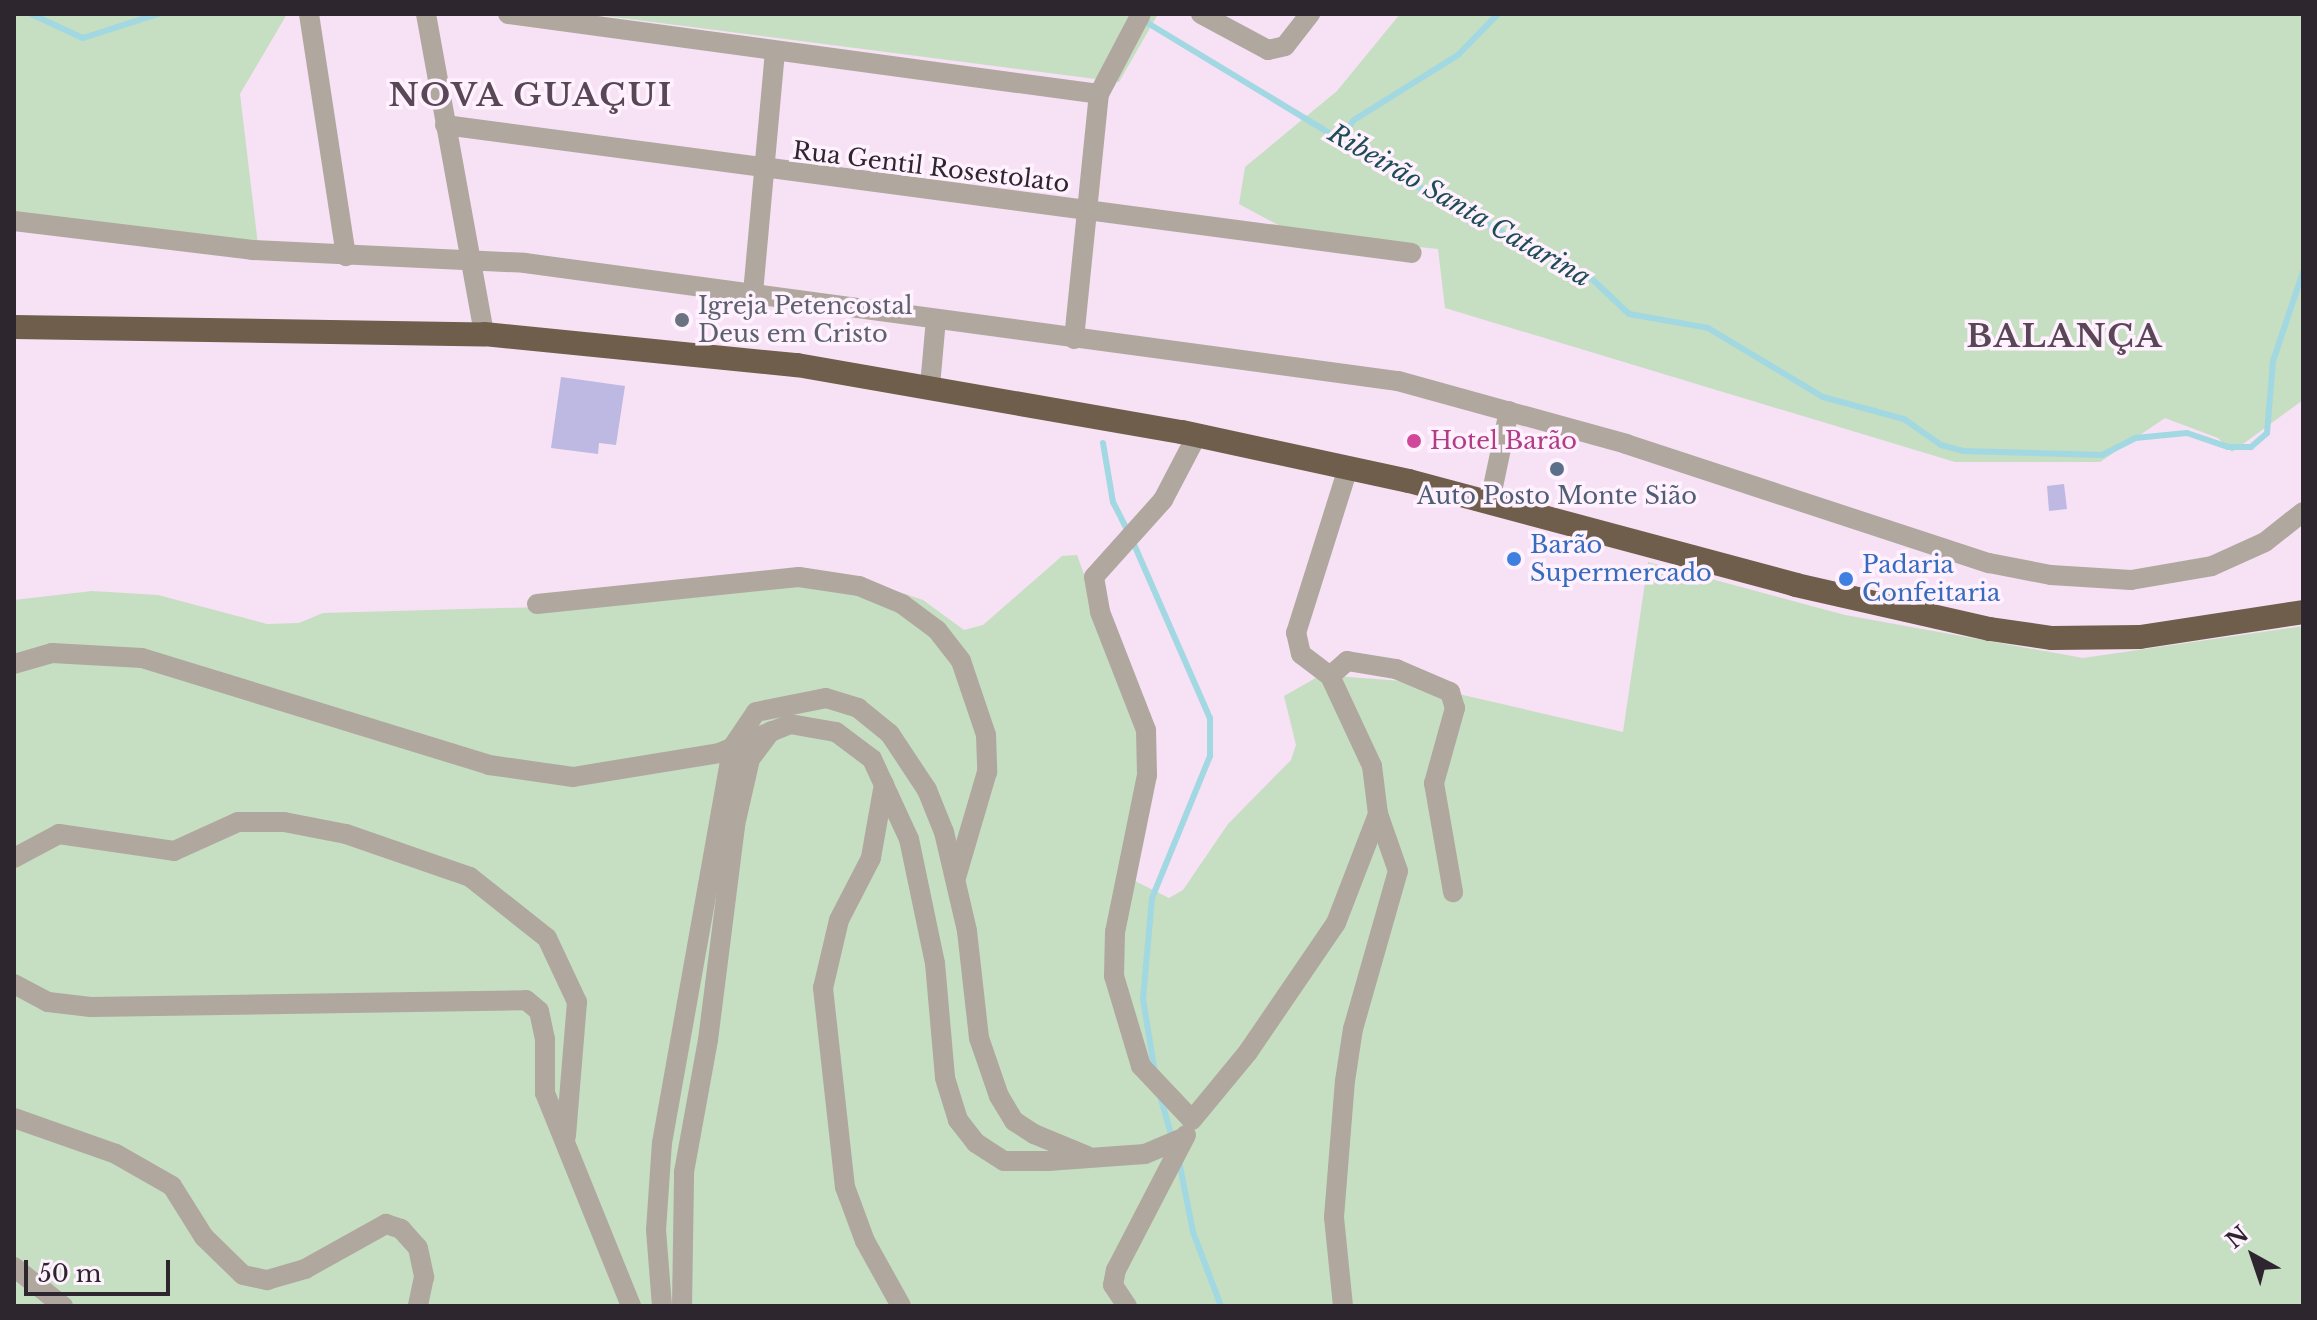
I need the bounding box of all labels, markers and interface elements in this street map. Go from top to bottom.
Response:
district label: NOVA GUAÇUI [388,76,674,114]
water label: Ribeirão Santa Catarina [1322,118,1596,294]
street label: Rua Gentil Rosestolato [791,136,1071,198]
place label: Igreja Petencostal Deus em Cristo [698,292,913,348]
marker: Igreja Petencostal Deus em Cristo [673,311,691,329]
district label: BALANÇA [1967,317,2163,355]
place label: Hotel Barão [1430,427,1577,455]
marker: Hotel Barão [1405,432,1423,450]
marker: Auto Posto Monte Sião [1548,460,1566,478]
place label: Auto Posto Monte Sião [1417,482,1697,510]
place label: Barão Supermercado [1530,531,1712,587]
marker: Barão Supermercado [1505,550,1523,568]
place label: Padaria Confeitaria [1862,551,2000,607]
marker: Padaria Confeitaria [1837,570,1855,588]
north arrow [2213,1216,2293,1296]
text: N [2221,1220,2254,1254]
scale bar [28,1244,174,1294]
text: 50 m [38,1259,101,1288]

